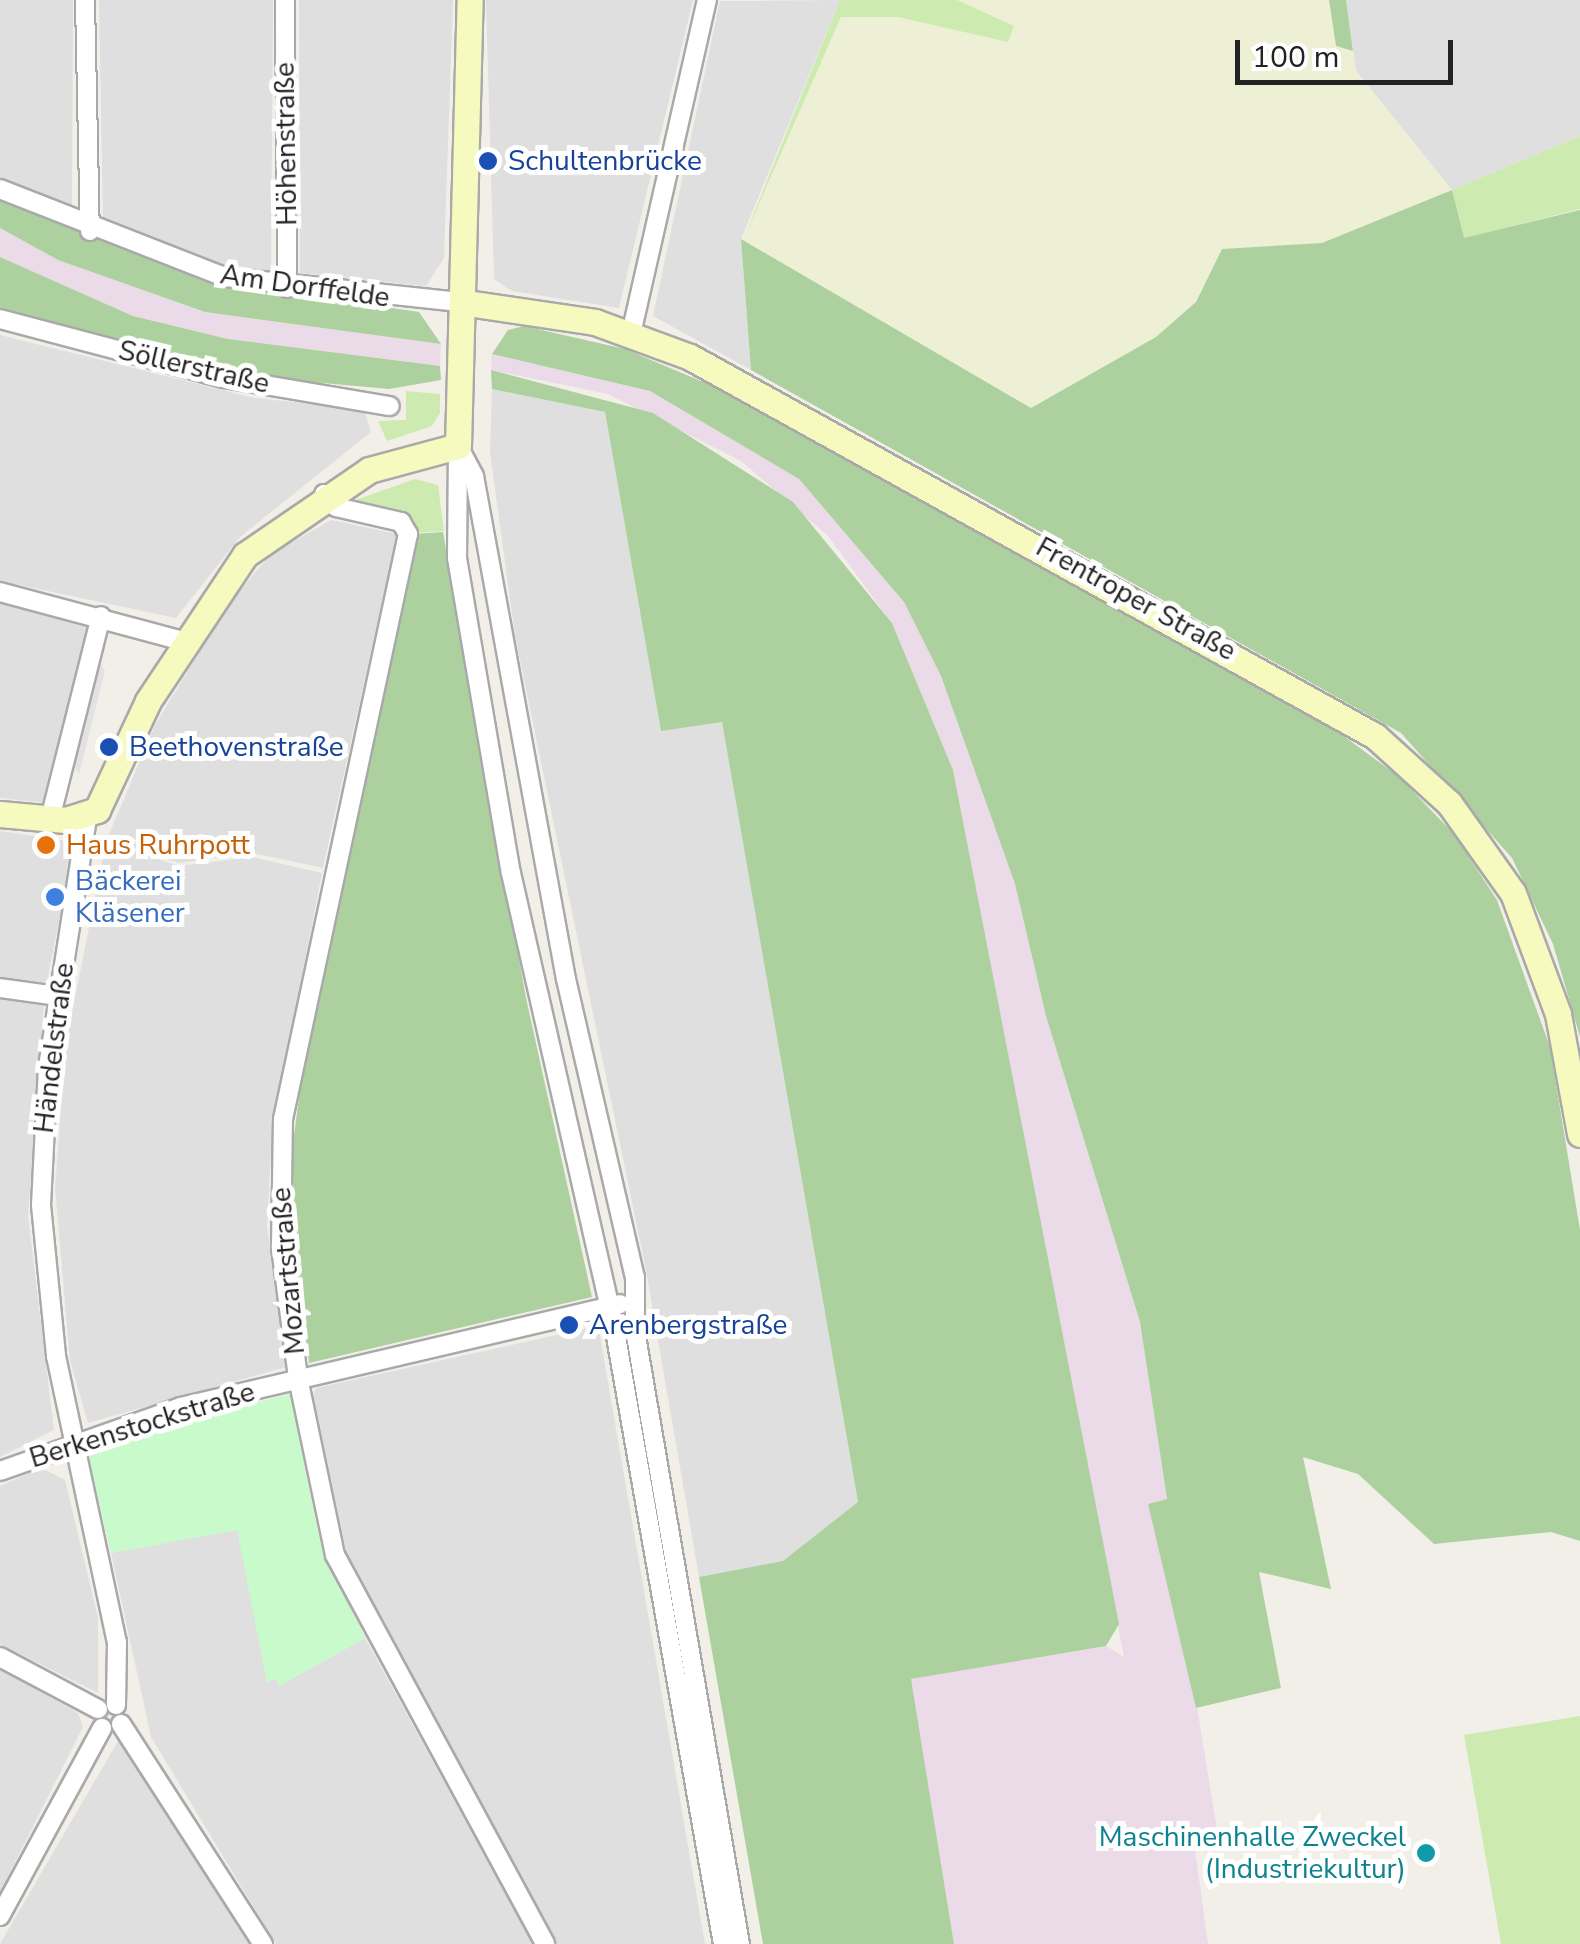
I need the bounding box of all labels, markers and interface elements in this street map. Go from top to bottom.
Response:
scale bar [1240,20,1458,82]
text: 100 m [1252,37,1339,78]
street label: Höhenstraße [268,62,304,226]
place label: Schultenbrücke [508,144,702,178]
marker: Schultenbrücke [477,150,499,172]
street label: Am Dorffelde [218,257,392,315]
street label: Söllerstraße [115,333,273,401]
street label: Frentroper Straße [1030,530,1242,668]
place label: Beethovenstraße [129,730,344,764]
marker: Beethovenstraße [98,736,120,758]
place label: Haus Ruhrpott [66,828,250,862]
marker: Haus Ruhrpott [35,834,57,856]
place label: Bäckerei Kläsener [75,864,185,930]
marker: Bäckerei Kläsener [44,886,66,908]
street label: Händelstraße [27,961,81,1135]
street label: Mozartstraße [264,1186,312,1356]
place label: Arenbergstraße [589,1308,787,1342]
marker: Arenbergstraße [558,1314,580,1336]
street label: Berkenstockstraße [25,1375,259,1475]
place label: Maschinenhalle Zweckel (Industriekultur) [1099,1820,1406,1886]
marker: Maschinenhalle Zweckel (Industriekultur) [1415,1842,1437,1864]

